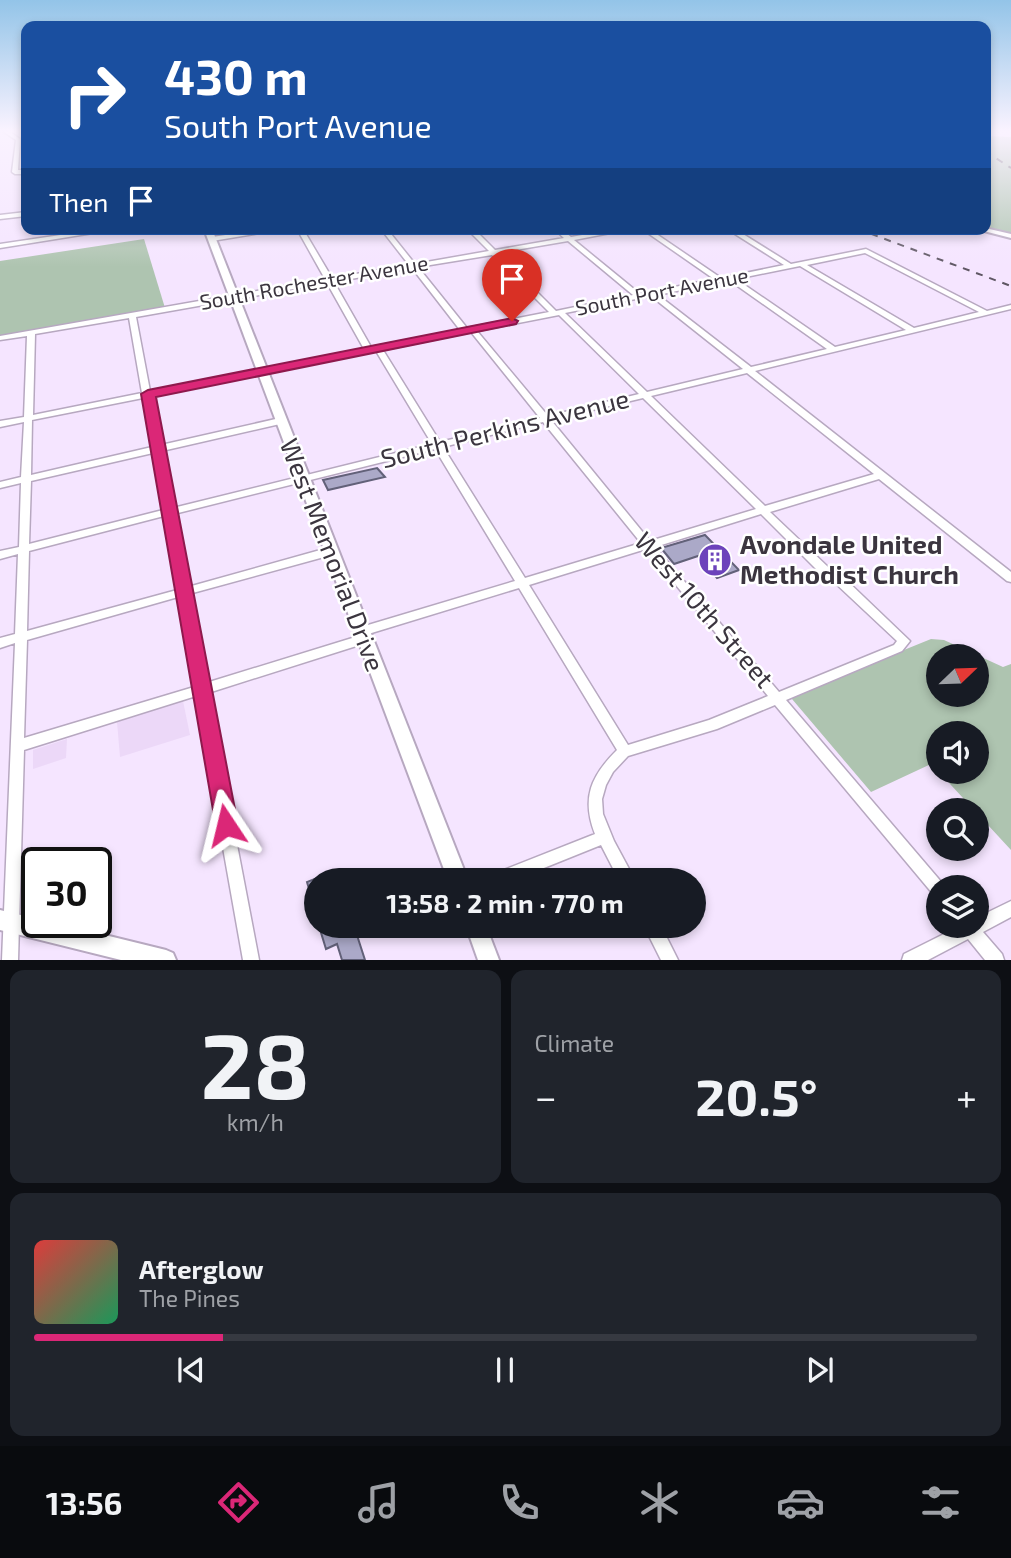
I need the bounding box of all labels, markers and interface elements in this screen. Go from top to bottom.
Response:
text: 430 m [164,46,308,105]
icon: right [49,49,140,140]
text: South Port Avenue [164,106,432,144]
icon: arrive [122,182,160,220]
text: Then [49,186,108,217]
street label: South Rochester Avenue [198,249,430,314]
pin [482,249,542,321]
icon: arrive [493,260,531,298]
street label: South Port Avenue [573,261,750,320]
street label: South Perkins Avenue [377,382,632,473]
street label: West Memorial Drive [275,434,392,675]
street label: West 10th Street [629,525,781,693]
place label: Avondale United Methodist Church [740,528,959,589]
building icon: Avondale United Methodist Church [696,541,734,579]
north arrow [926,644,989,707]
map controls [926,644,989,938]
button: sound [926,721,989,784]
position arrow [189,788,263,862]
button: search [926,798,989,861]
speed limit sign: 30 [21,847,112,938]
button: layers [926,875,989,938]
text: 13:58 · 2 min · 770 m [386,887,624,918]
text: 28 [200,1008,310,1117]
text: Climate [535,1029,614,1057]
text: 20.5° [695,1064,818,1126]
text: − [535,1073,557,1119]
text: + [956,1073,977,1119]
text: km/h [227,1108,284,1136]
text: Afterglow [139,1253,264,1284]
text: The Pines [139,1284,240,1312]
icon: previous [172,1351,210,1389]
icon: pause [486,1351,524,1389]
icon: next [801,1351,839,1389]
icon: directions [214,1478,263,1527]
icon: music [354,1478,403,1527]
icon: phone [495,1478,544,1527]
icon: climate [635,1478,684,1527]
icon: car [776,1478,825,1527]
icon: filters [916,1478,965,1527]
text: 13:56 [46,1483,122,1521]

